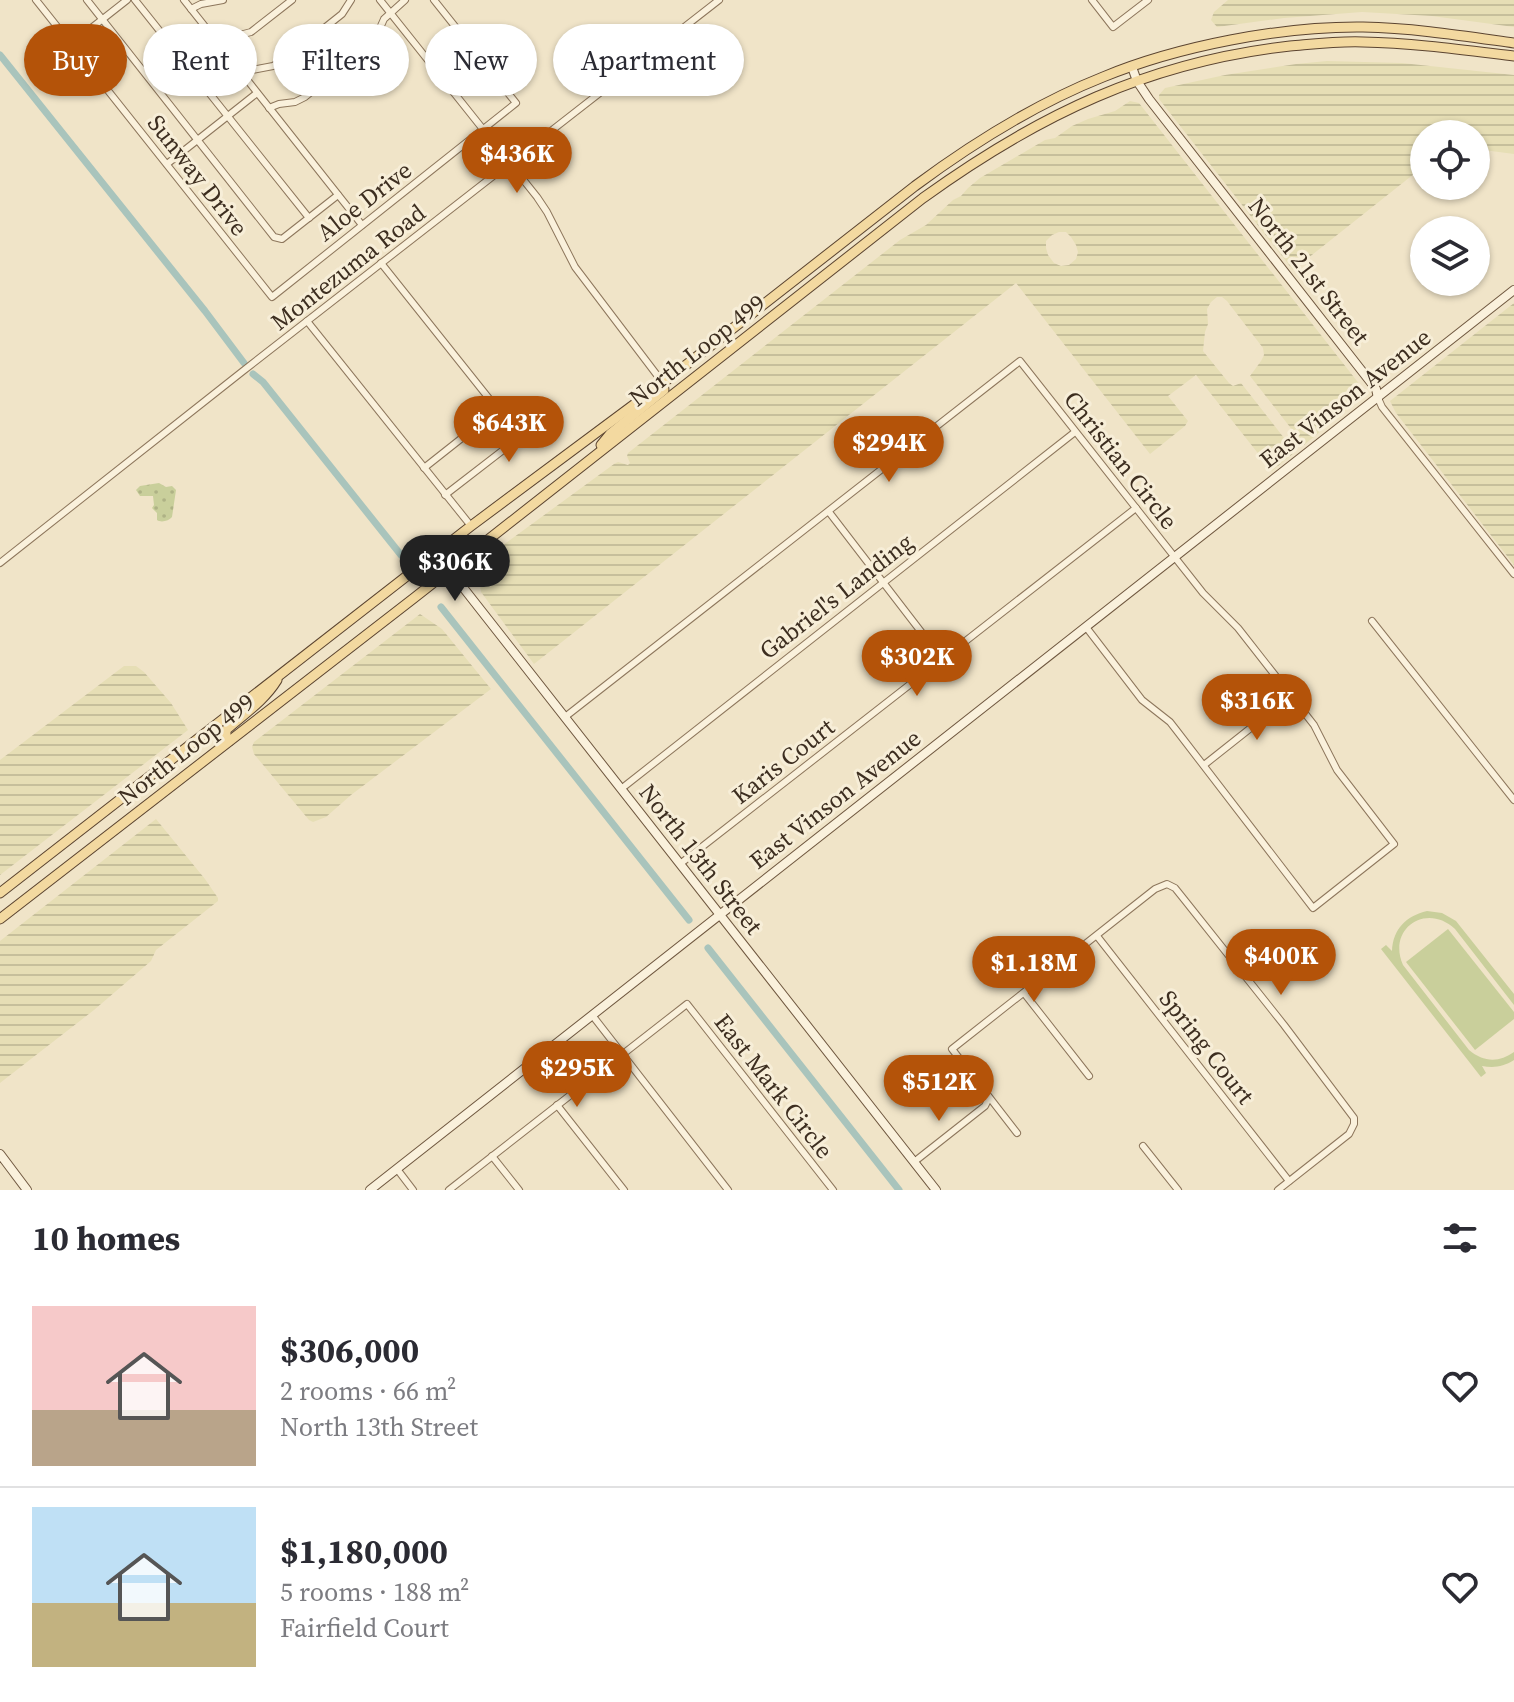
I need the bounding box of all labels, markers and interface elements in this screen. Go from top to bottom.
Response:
chip: Buy [24,24,127,96]
chip: Rent [143,24,257,96]
chip: Filters [273,24,409,96]
chip: New [425,24,537,96]
chip: Apartment [553,24,744,96]
street label: Sunway Drive [140,107,256,243]
map controls [1410,120,1490,296]
button: locate [1410,120,1490,200]
pin: $436K [461,127,573,195]
text: $436K [480,135,554,171]
street label: Aloe Drive [310,154,418,248]
street label: North 21st Street [1241,190,1377,352]
street label: Montezuma Road [264,196,432,338]
button: layers [1410,216,1490,296]
street label: North Loop 499 [622,286,772,414]
street label: East Vinson Avenue [1252,321,1438,475]
street label: Christian Circle [1056,384,1186,536]
pin: $643K [453,396,565,464]
text: $643K [472,404,546,440]
pin: $294K [833,416,945,484]
text: $294K [852,424,926,460]
street label: Gabriel's Landing [752,526,920,666]
pin: $306K [399,535,511,603]
text: $306K [418,543,492,579]
pin: $302K [861,630,973,698]
text: $302K [880,638,954,674]
pin: $316K [1201,674,1313,742]
text: $316K [1220,682,1294,718]
street label: North Loop 499 [111,685,261,813]
street label: Karis Court [725,710,841,811]
street label: East Vinson Avenue [742,722,928,876]
street label: North 13th Street [632,777,770,941]
pin: $400K [1225,929,1337,997]
pin: $1.18M [969,936,1099,1004]
text: $400K [1244,937,1318,973]
text: $1.18M [990,944,1078,980]
street label: Spring Court [1152,983,1262,1111]
street label: East Mark Circle [707,1007,841,1165]
pin: $295K [521,1041,633,1109]
text: $295K [540,1049,614,1085]
pin: $512K [883,1055,995,1123]
text: $512K [902,1063,976,1099]
text: 10 homes [32,1215,180,1261]
icon: filters [1438,1216,1482,1260]
text: $306,000 [280,1327,419,1373]
icon: home [96,1338,192,1434]
icon: heart [1438,1364,1482,1408]
text: 2 rooms · 66 m² [280,1373,456,1409]
text: North 13th Street [280,1409,478,1445]
text: $1,180,000 [280,1528,448,1574]
icon: home [96,1539,192,1635]
icon: heart [1438,1565,1482,1609]
text: 5 rooms · 188 m² [280,1574,469,1610]
text: Fairfield Court [280,1610,449,1646]

